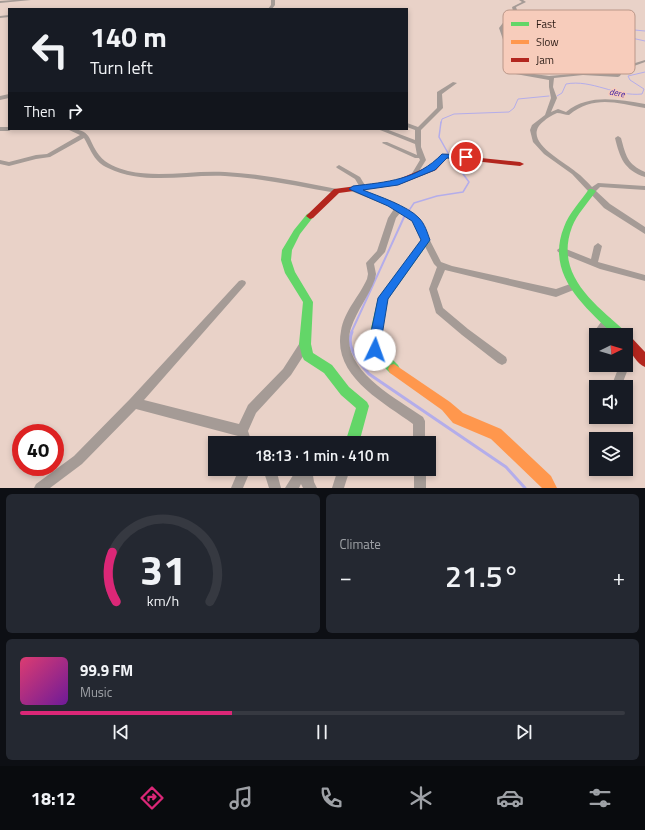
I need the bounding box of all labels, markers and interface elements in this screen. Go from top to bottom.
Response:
legend [503,10,635,74]
text: 140 m [90,15,167,58]
text: Fast [536,16,556,32]
icon: left [24,24,76,76]
text: Slow [536,34,559,50]
text: Jam [536,52,554,68]
text: Turn left [90,54,153,81]
water label: dere [608,85,627,101]
text: Then [24,100,56,123]
icon: right [64,100,86,122]
pin [449,140,483,174]
icon: arrive [455,146,477,168]
north arrow [589,328,633,372]
map controls [589,328,633,476]
position arrow [354,329,396,371]
button: sound [589,380,633,424]
speed limit sign: 40 [12,424,64,476]
button: layers [589,432,633,476]
text: 18:13 · 1 min · 410 m [255,444,389,467]
text: Climate [340,534,381,554]
text: 31 [139,537,186,600]
text: 21.5° [445,553,519,599]
text: − [340,560,352,594]
text: + [613,560,625,594]
text: km/h [147,589,179,611]
text: 99.9 FM [80,659,133,682]
text: Music [80,682,112,702]
icon: previous [110,721,132,743]
icon: pause [311,721,333,743]
icon: next [513,721,535,743]
icon: directions [138,784,166,812]
icon: music [227,784,255,812]
icon: phone [317,784,345,812]
icon: climate [407,784,435,812]
icon: car [496,784,524,812]
icon: filters [586,784,614,812]
text: 18:12 [31,785,76,812]

